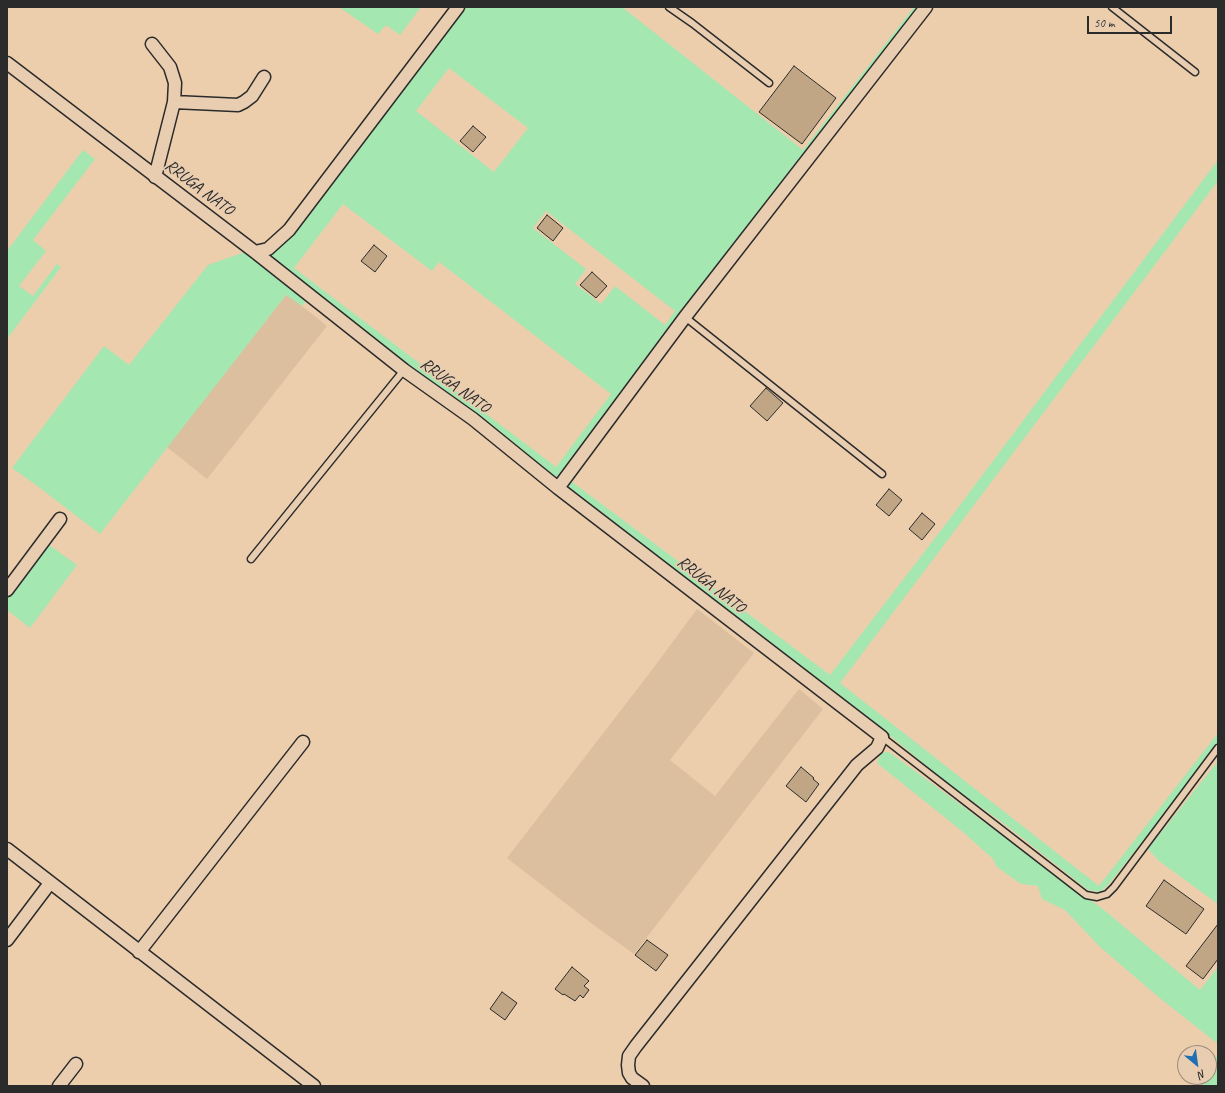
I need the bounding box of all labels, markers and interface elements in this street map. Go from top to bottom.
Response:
scale bar [1089,8,1174,34]
text: 50 m [1094,15,1114,31]
street label: RRUGA NATO [161,155,237,221]
street label: RRUGA NATO [416,354,494,418]
street label: RRUGA NATO [673,552,749,618]
north arrow [1177,1045,1217,1085]
text: N [1196,1067,1209,1082]

